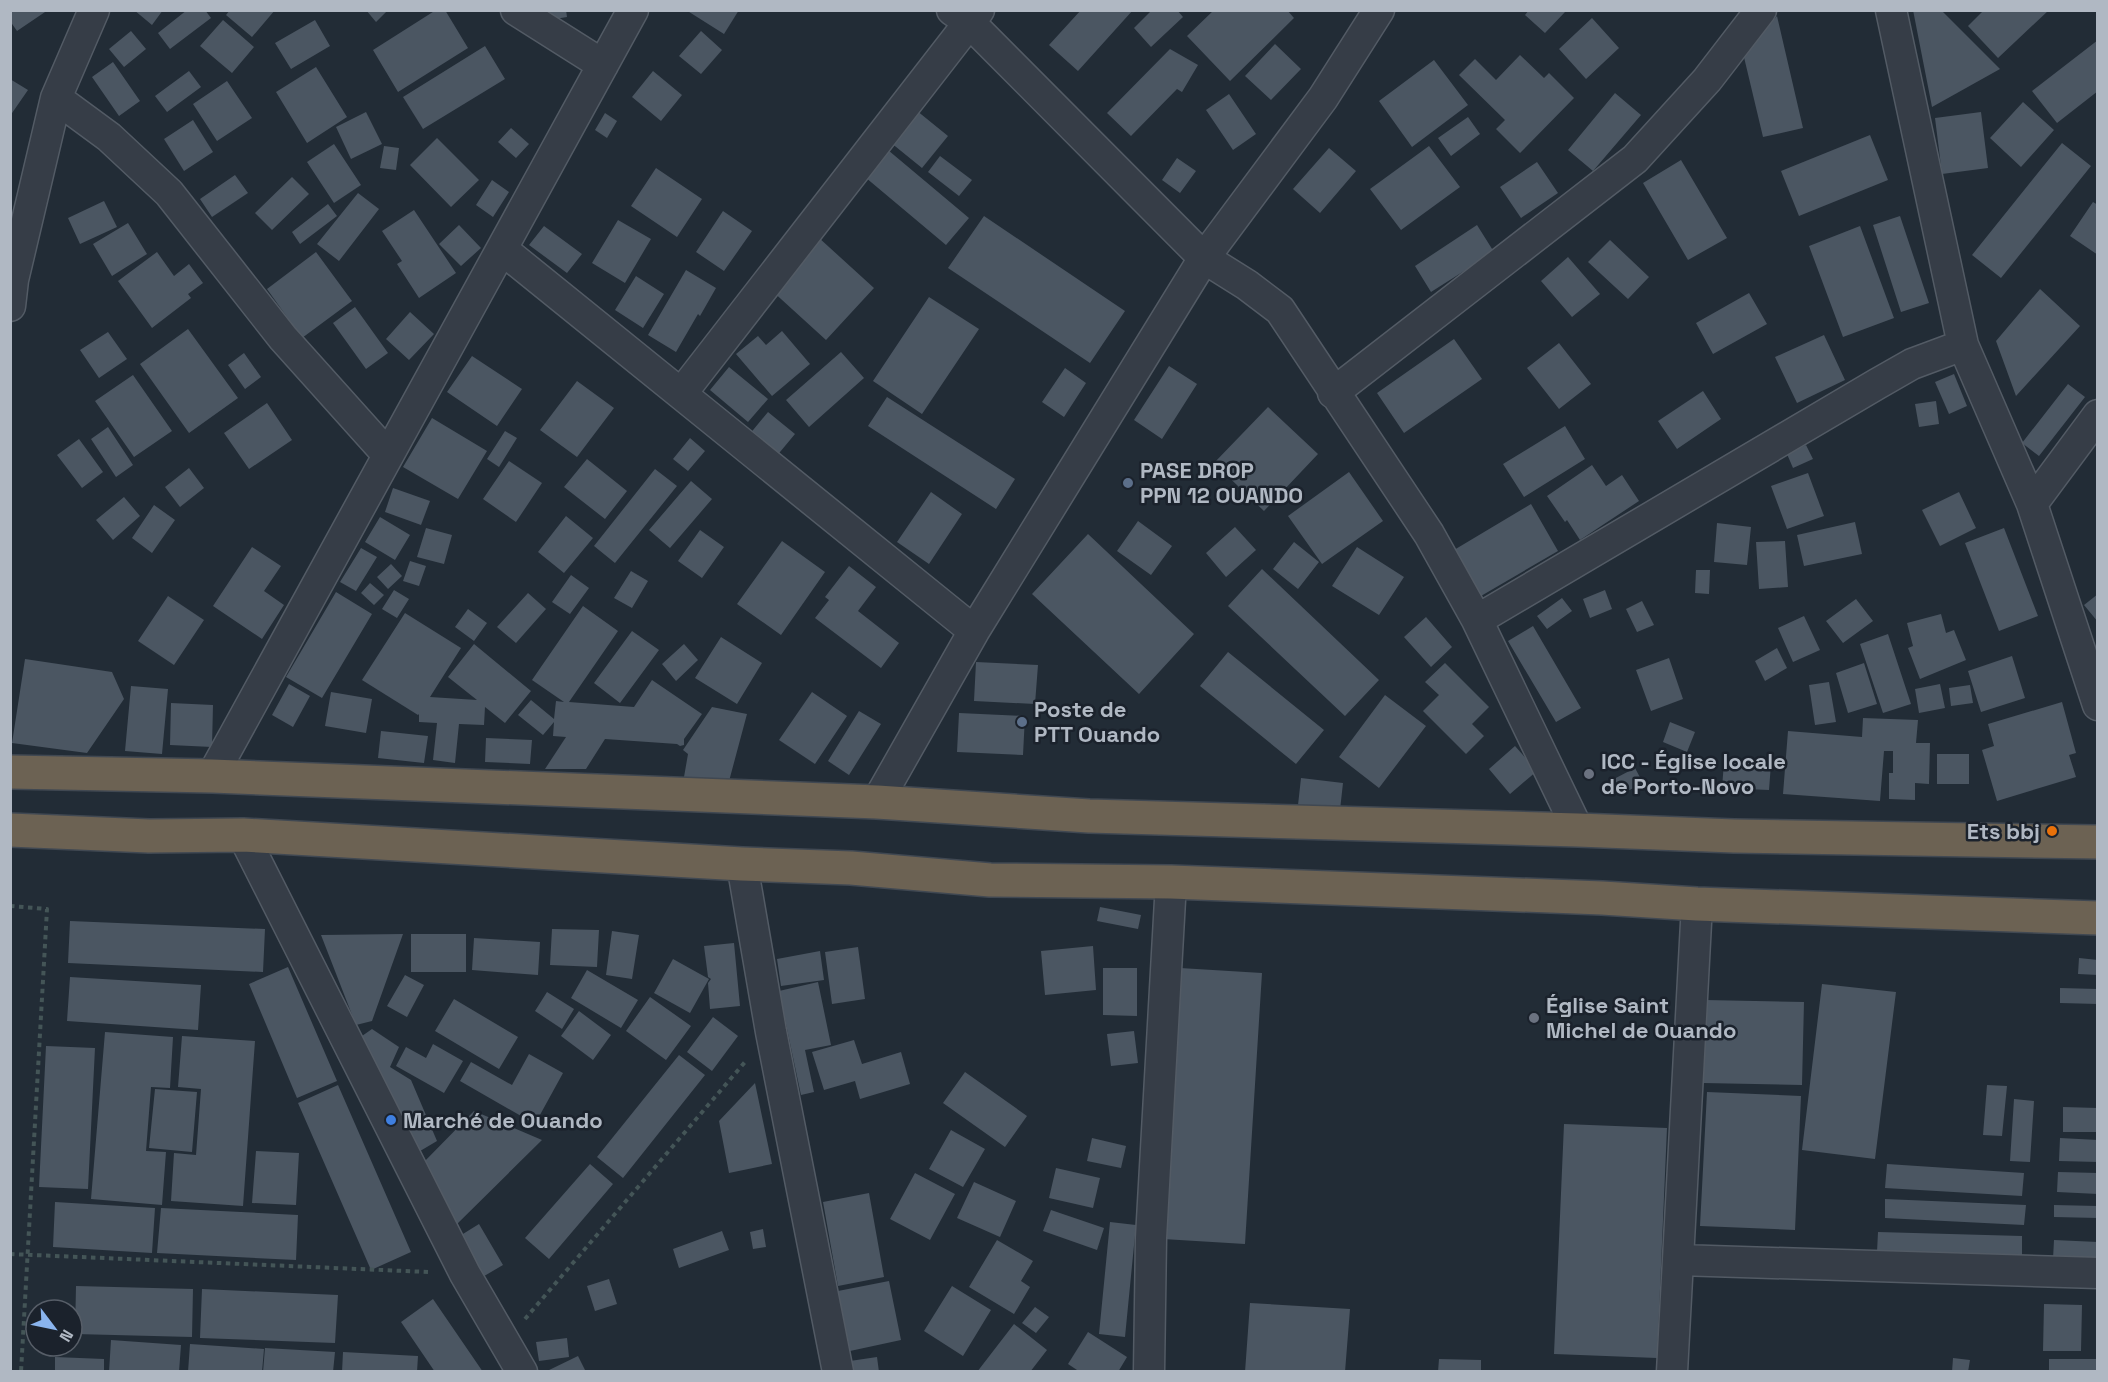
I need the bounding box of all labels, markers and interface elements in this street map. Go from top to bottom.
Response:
place label: PASE DROP PPN 12 OUANDO [1140,456,1303,509]
marker: PASE DROP PPN 12 OUANDO [1121,476,1135,490]
place label: Poste de PTT Ouando [1034,695,1160,748]
marker: Poste de PTT Ouando [1015,715,1029,729]
place label: ICC - Église locale de Porto-Novo [1601,747,1786,800]
marker: ICC - Église locale de Porto-Novo [1582,767,1596,781]
place label: Ets bbj [1967,817,2040,845]
marker: Ets bbj [2045,824,2059,838]
place label: Église Saint Michel de Ouando [1546,991,1736,1044]
marker: Église Saint Michel de Ouando [1527,1011,1541,1025]
place label: Marché de Ouando [403,1106,603,1134]
marker: Marché de Ouando [384,1113,398,1127]
north arrow [24,1298,84,1358]
text: N [55,1326,78,1346]

